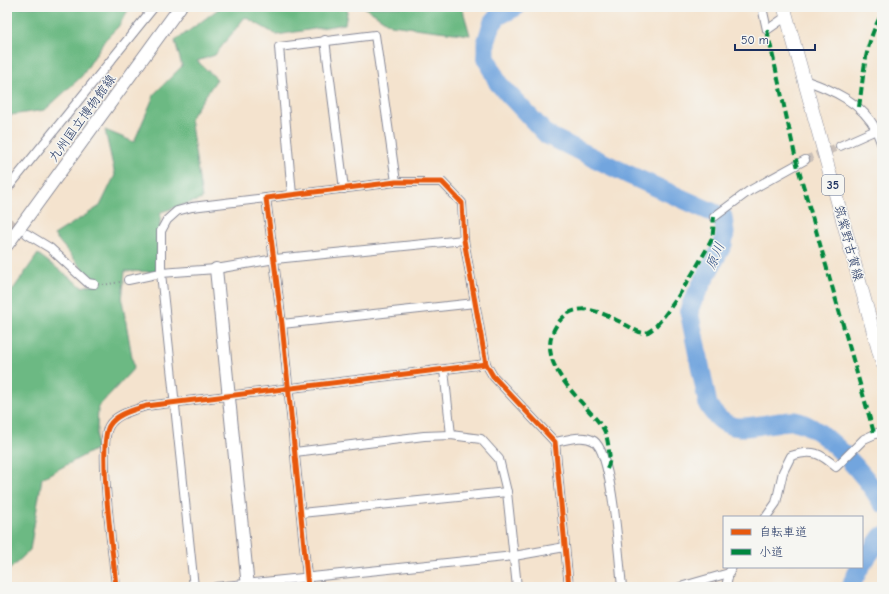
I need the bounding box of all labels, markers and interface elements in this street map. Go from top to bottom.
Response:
scale bar [735,26,815,52]
text: 50 m [741,33,769,47]
street label: 九州国立博物館線 [45,71,119,164]
road number: 35 [822,175,844,195]
street label: 筑紫野古賀線 [832,203,867,284]
water label: 原川 [702,240,728,272]
legend [723,516,863,568]
text: 自転車道 [759,525,807,539]
text: 小道 [759,545,783,559]

